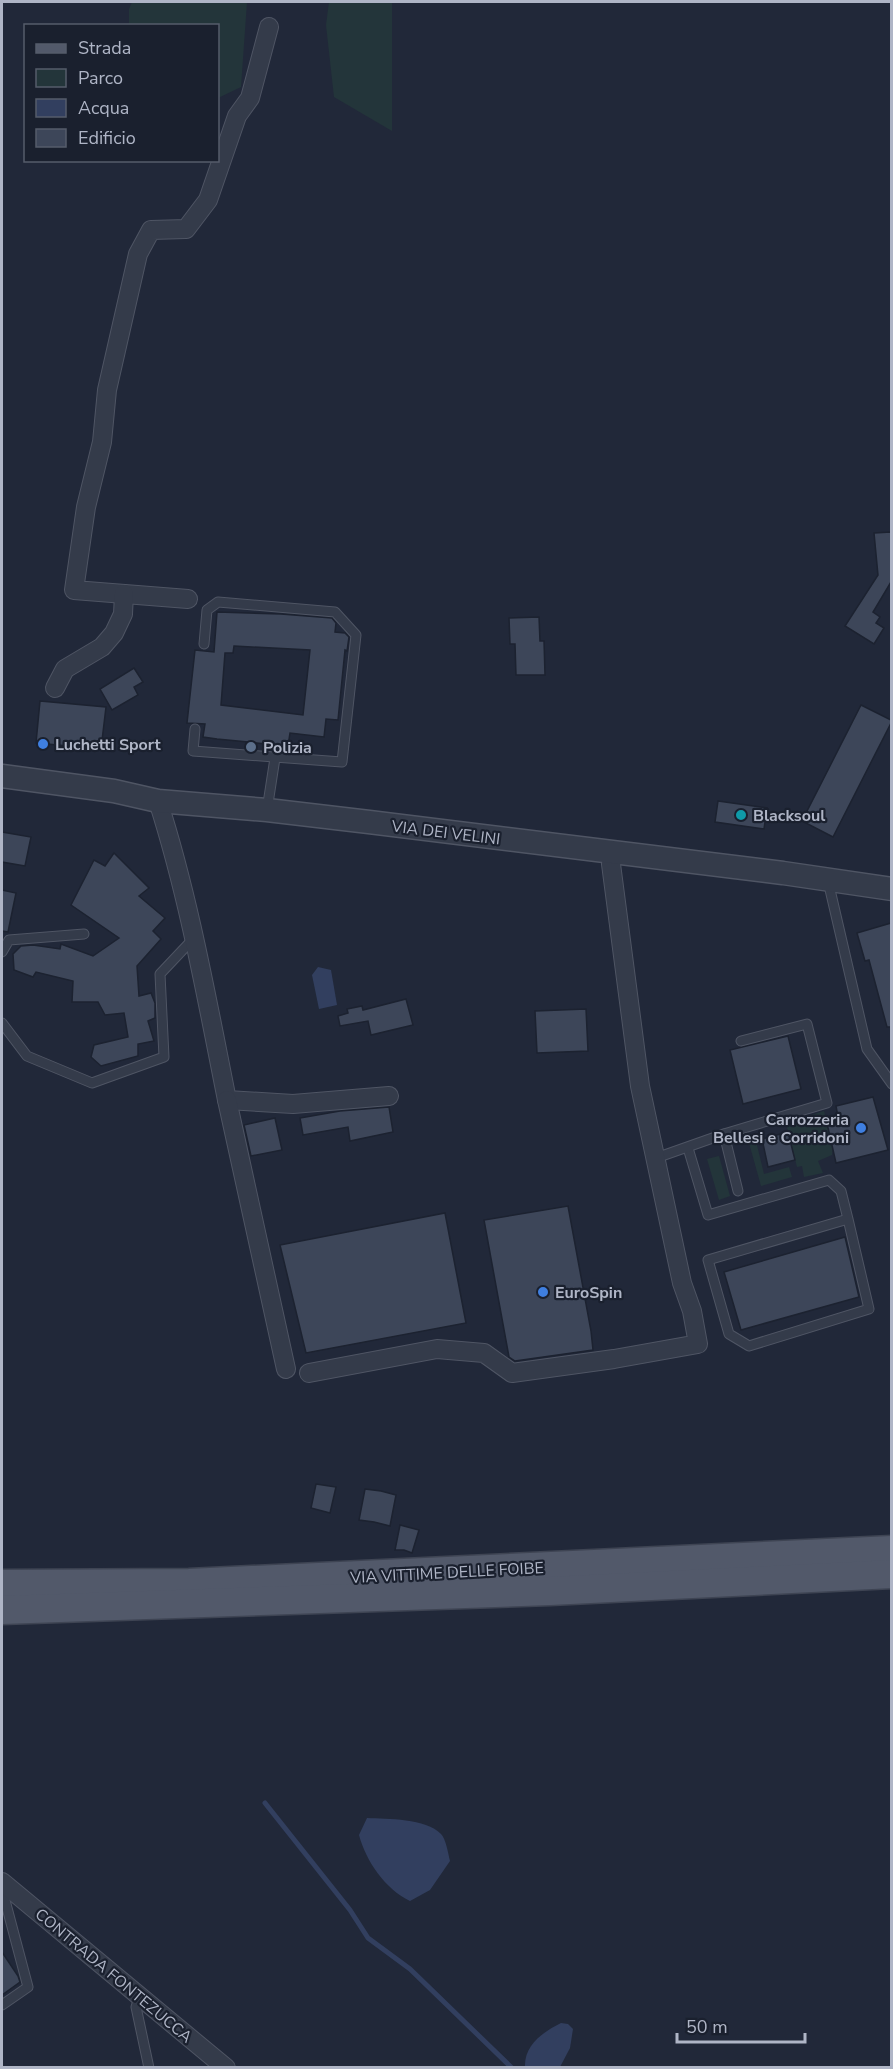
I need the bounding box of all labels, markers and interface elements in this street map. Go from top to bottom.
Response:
legend [24,24,219,162]
text: Strada [78,36,131,60]
text: Parco [78,66,123,90]
text: Acqua [78,96,129,120]
text: Edificio [78,126,136,150]
place label: Luchetti Sport [55,734,162,756]
marker: Luchetti Sport [36,737,50,751]
place label: Polizia [263,737,312,759]
marker: Polizia [244,740,258,754]
place label: Blacksoul [753,805,825,827]
marker: Blacksoul [734,808,748,822]
street label: VIA DEI VELINI [389,815,502,851]
place label: Carrozzeria Bellesi e Corridoni [713,1109,849,1149]
marker: Carrozzeria Bellesi e Corridoni [854,1121,868,1135]
place label: EuroSpin [555,1282,622,1304]
marker: EuroSpin [536,1285,550,1299]
street label: VIA VITTIME DELLE FOIBE [349,1557,544,1589]
street label: CONTRADA FONTEZUCCA [30,1903,197,2048]
scale bar [677,2006,804,2044]
text: 50 m [686,2015,728,2039]

